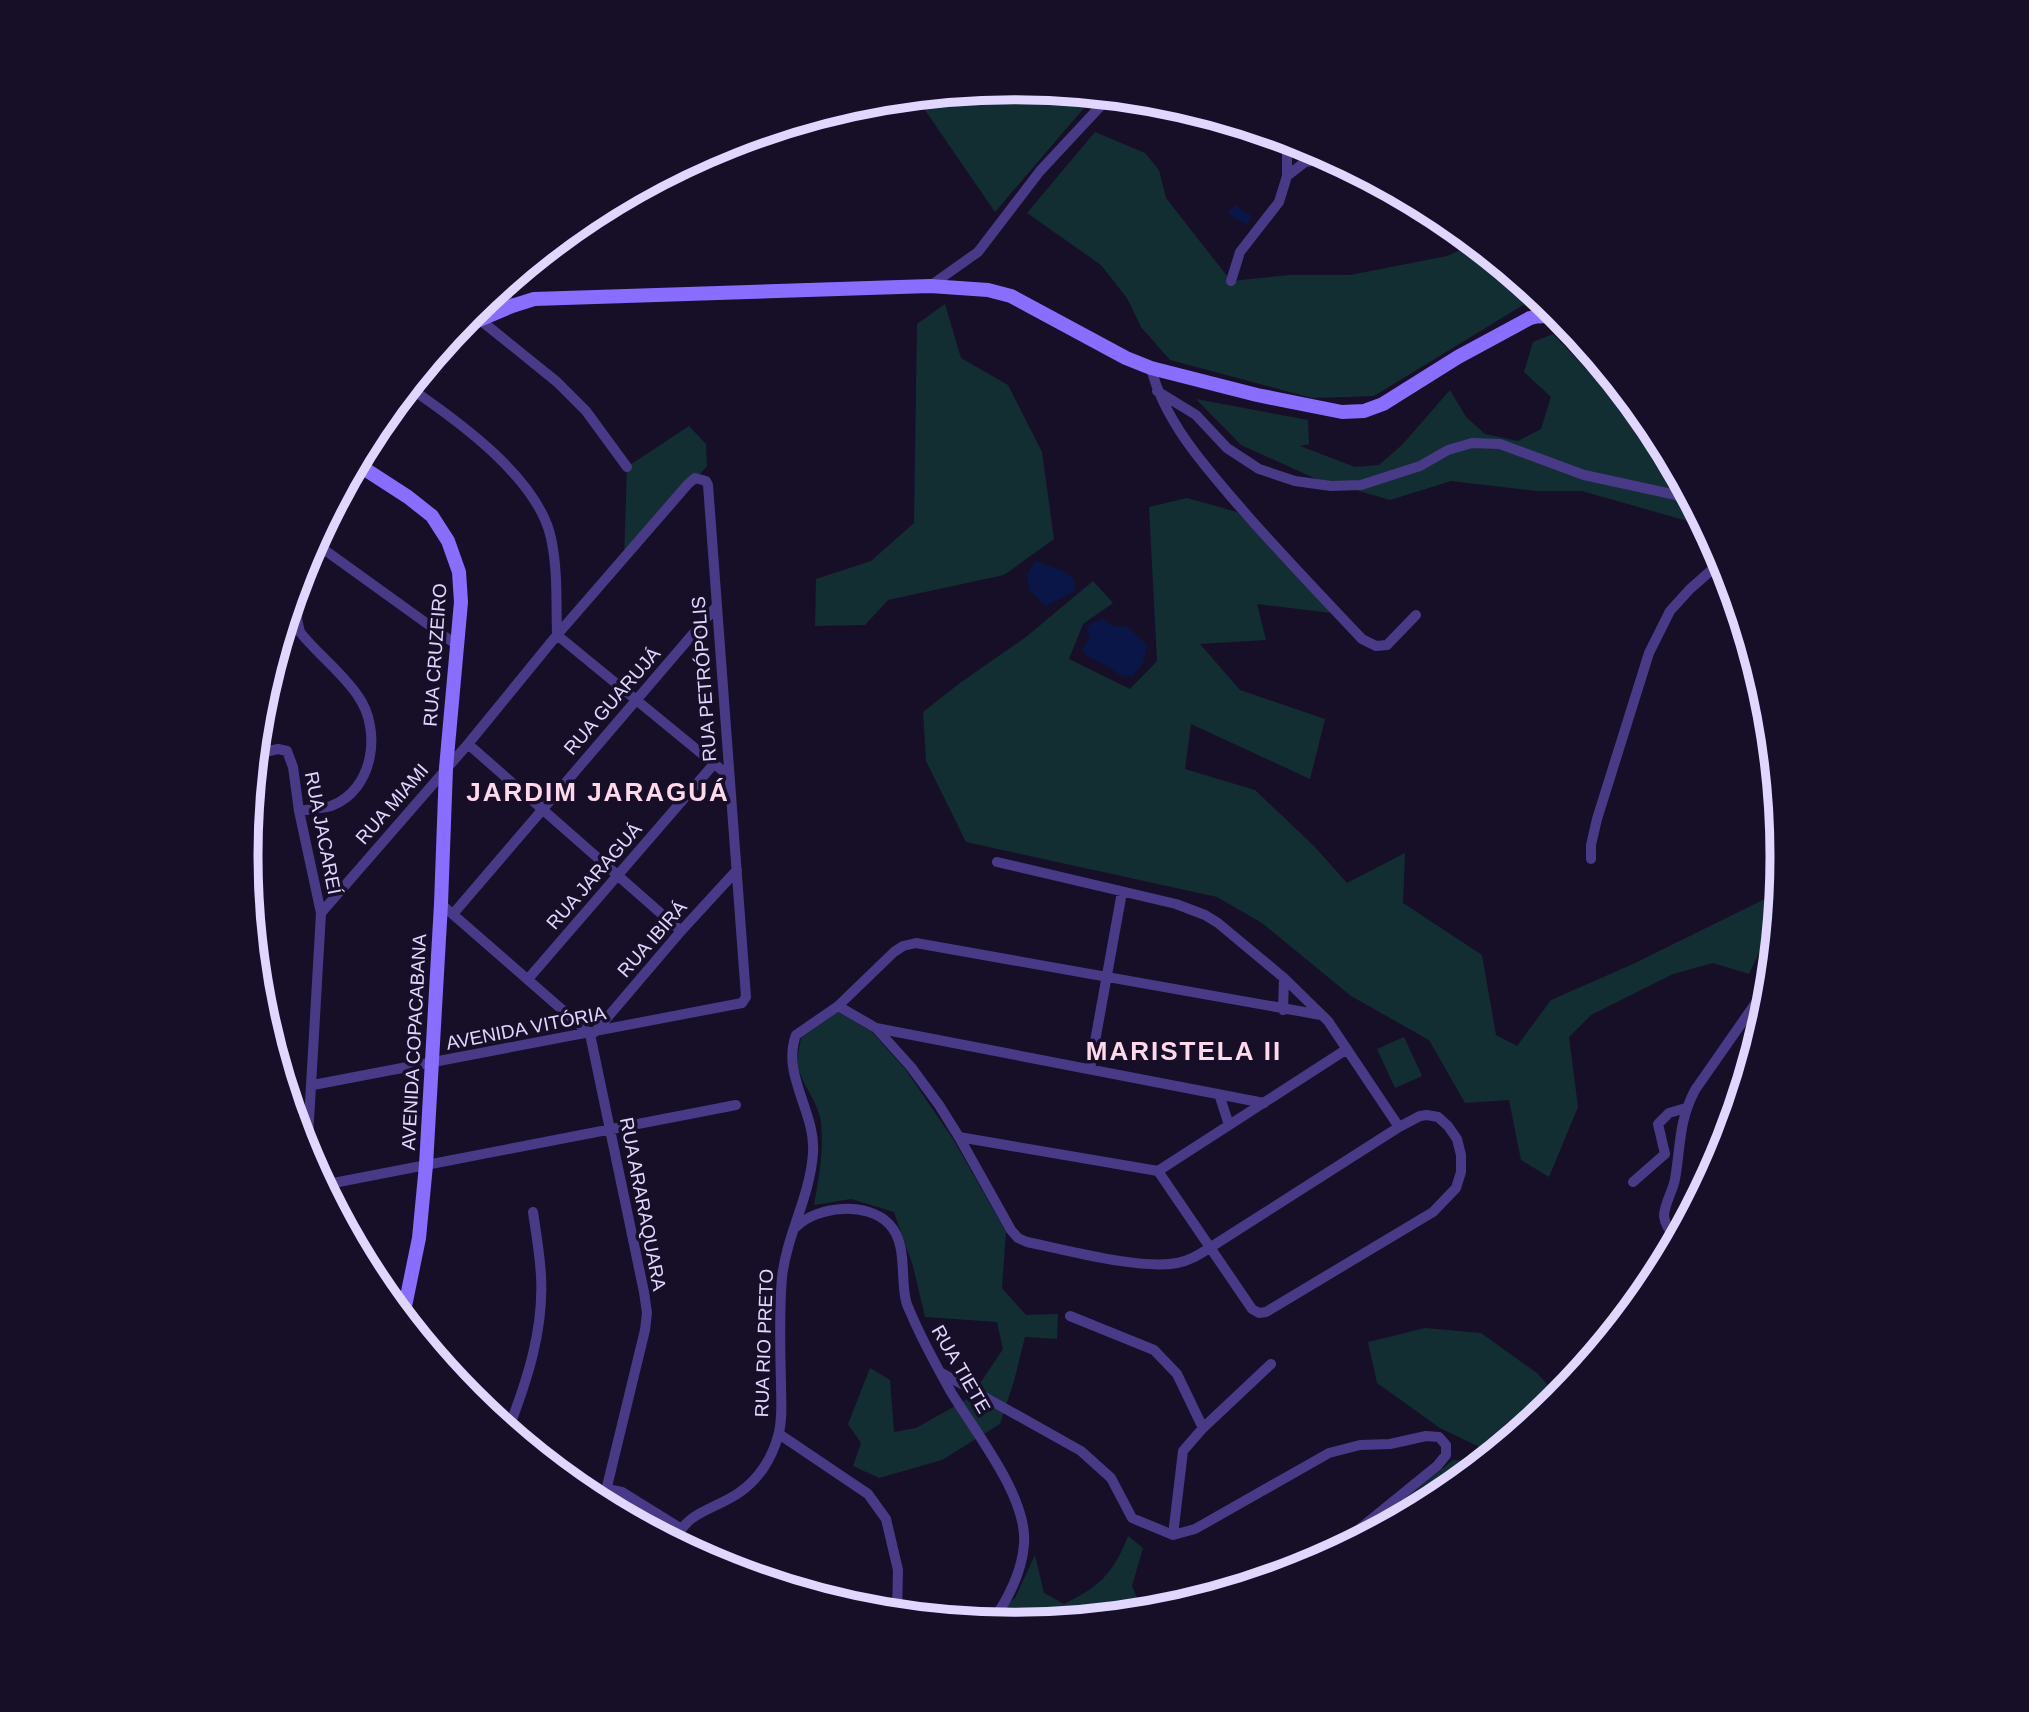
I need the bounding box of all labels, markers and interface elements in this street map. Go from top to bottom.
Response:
street label: RUA CRUZEIRO [420,583,450,727]
street label: RUA PETRÓPOLIS [688,596,720,762]
street label: RUA GUARUJÁ [560,643,664,759]
street label: RUA MIAMI [352,760,432,848]
street label: RUA JACAREÍ [301,770,345,897]
district label: JARDIM JARAGUÁ [466,777,730,807]
street label: RUA JARAGUÁ [542,818,646,933]
street label: RUA IBIRÁ [613,896,691,981]
street label: AVENIDA COPACABANA [398,933,430,1151]
street label: AVENIDA VITÓRIA [444,1002,608,1054]
district label: MARISTELA II [1086,1036,1282,1066]
street label: RUA ARARAQUARA [616,1115,670,1293]
street label: RUA RIO PRETO [751,1268,777,1418]
street label: RUA TIETE [927,1321,995,1417]

